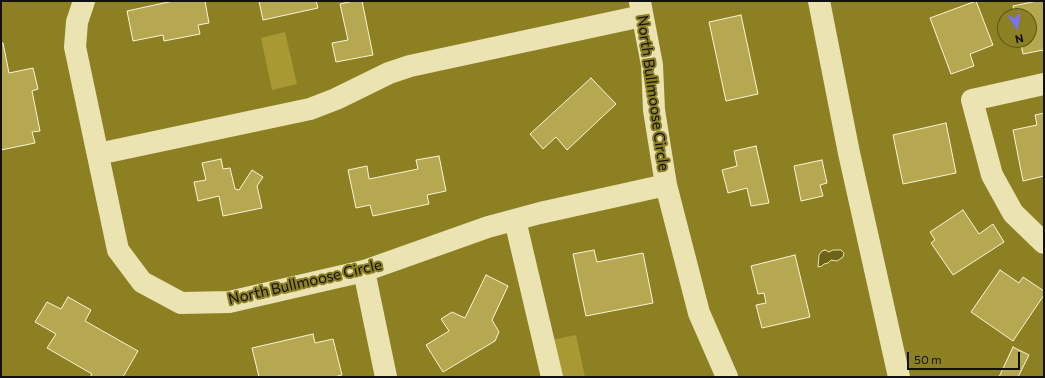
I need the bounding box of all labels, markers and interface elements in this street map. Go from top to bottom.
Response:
north arrow [997,8,1037,48]
street label: North Bullmoose Circle [633,14,673,172]
text: N [1014,32,1025,46]
street label: North Bullmoose Circle [226,256,384,308]
scale bar [909,344,1022,370]
text: 50 m [914,352,942,366]

